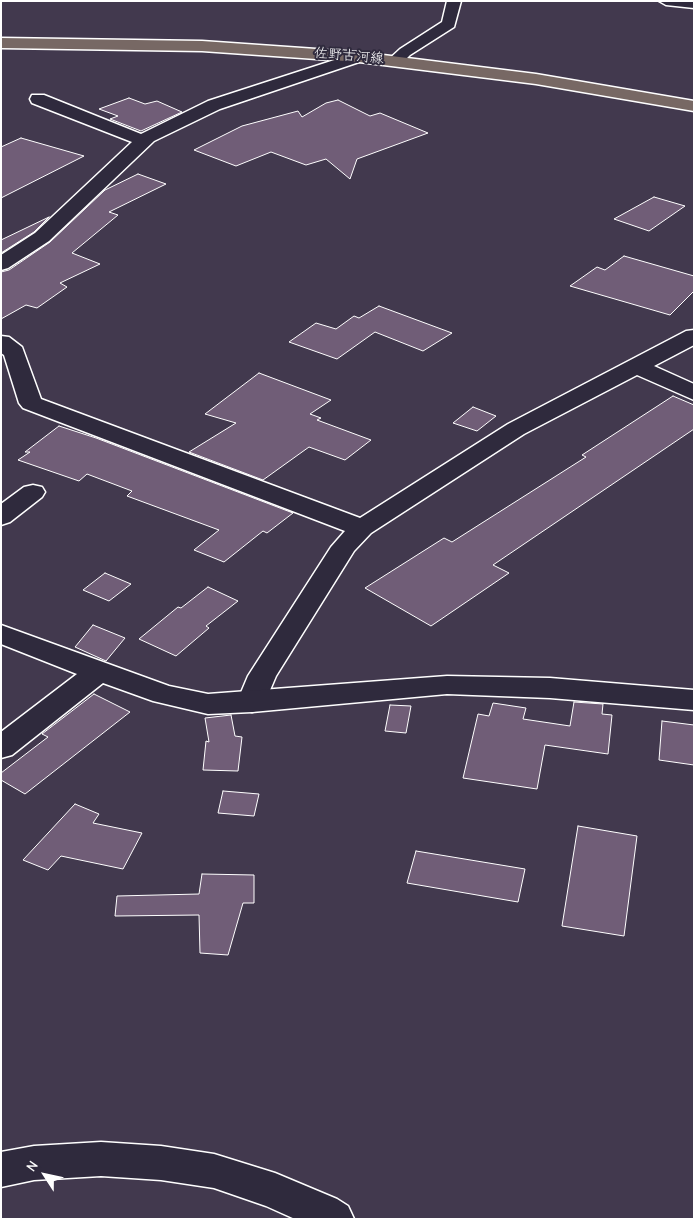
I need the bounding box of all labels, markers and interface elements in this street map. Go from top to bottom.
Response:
street label: 佐野古河線 [313,45,385,67]
north arrow [20,1150,70,1200]
text: N [23,1157,42,1175]

